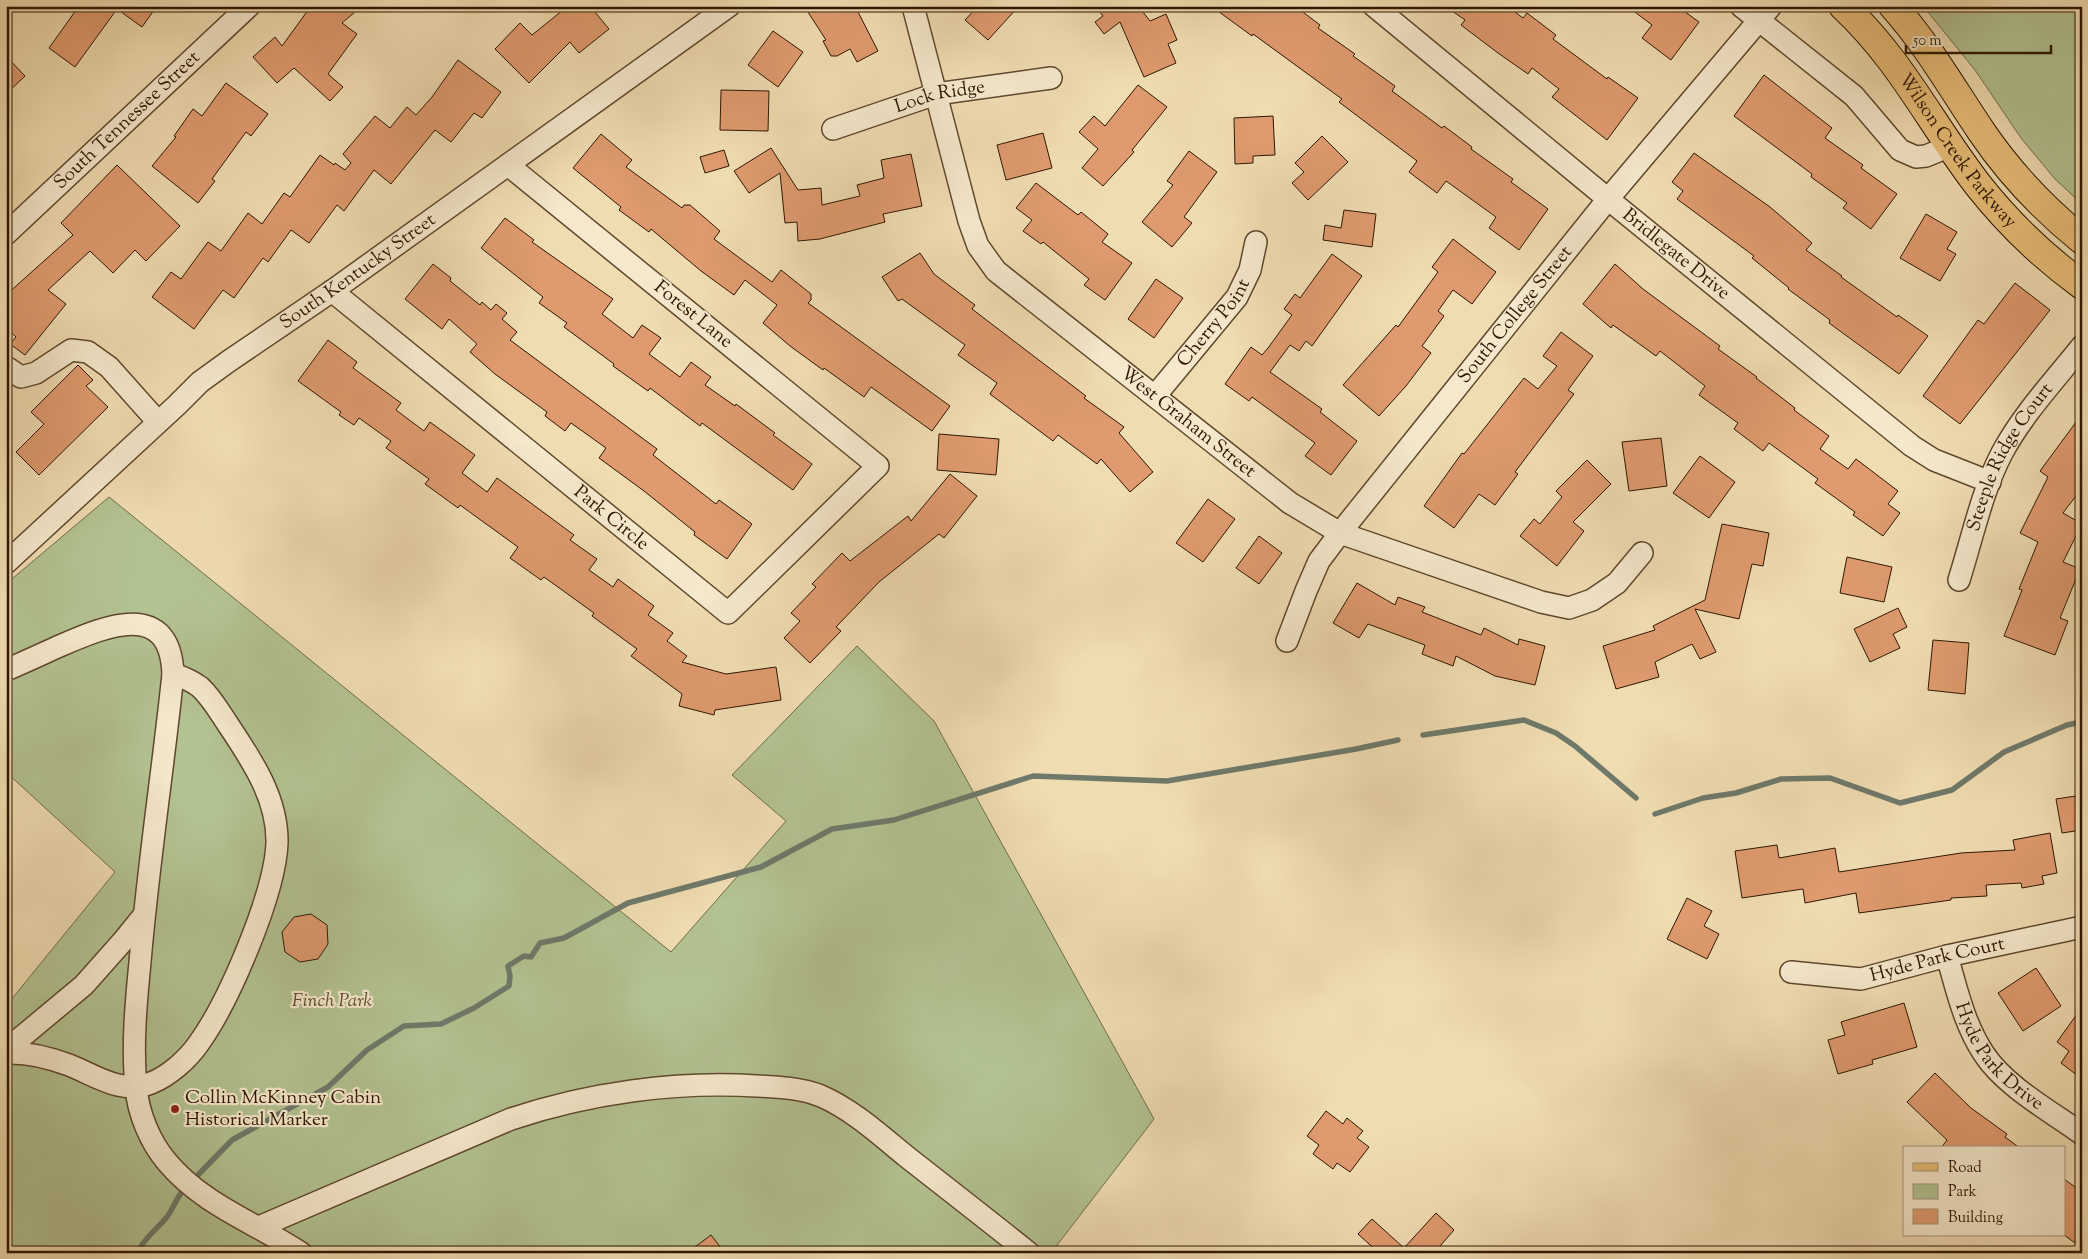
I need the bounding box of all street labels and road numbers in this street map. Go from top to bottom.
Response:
street label: South Tennessee Street [48,45,207,196]
street label: Wilson Creek Parkway [1892,68,2023,235]
street label: Lock Ridge [891,74,987,121]
street label: Bridlegate Drive [1616,202,1736,307]
street label: South Kentucky Street [274,207,442,336]
street label: South College Street [1451,240,1579,390]
street label: Cherry Point [1171,274,1257,373]
street label: Forest Lane [648,275,738,355]
street label: West Graham Street [1114,360,1262,485]
street label: Steeple Ridge Court [1960,377,2060,535]
street label: Park Circle [568,479,655,557]
street label: Hyde Park Court [1867,930,2008,990]
street label: Hyde Park Drive [1948,999,2049,1117]

